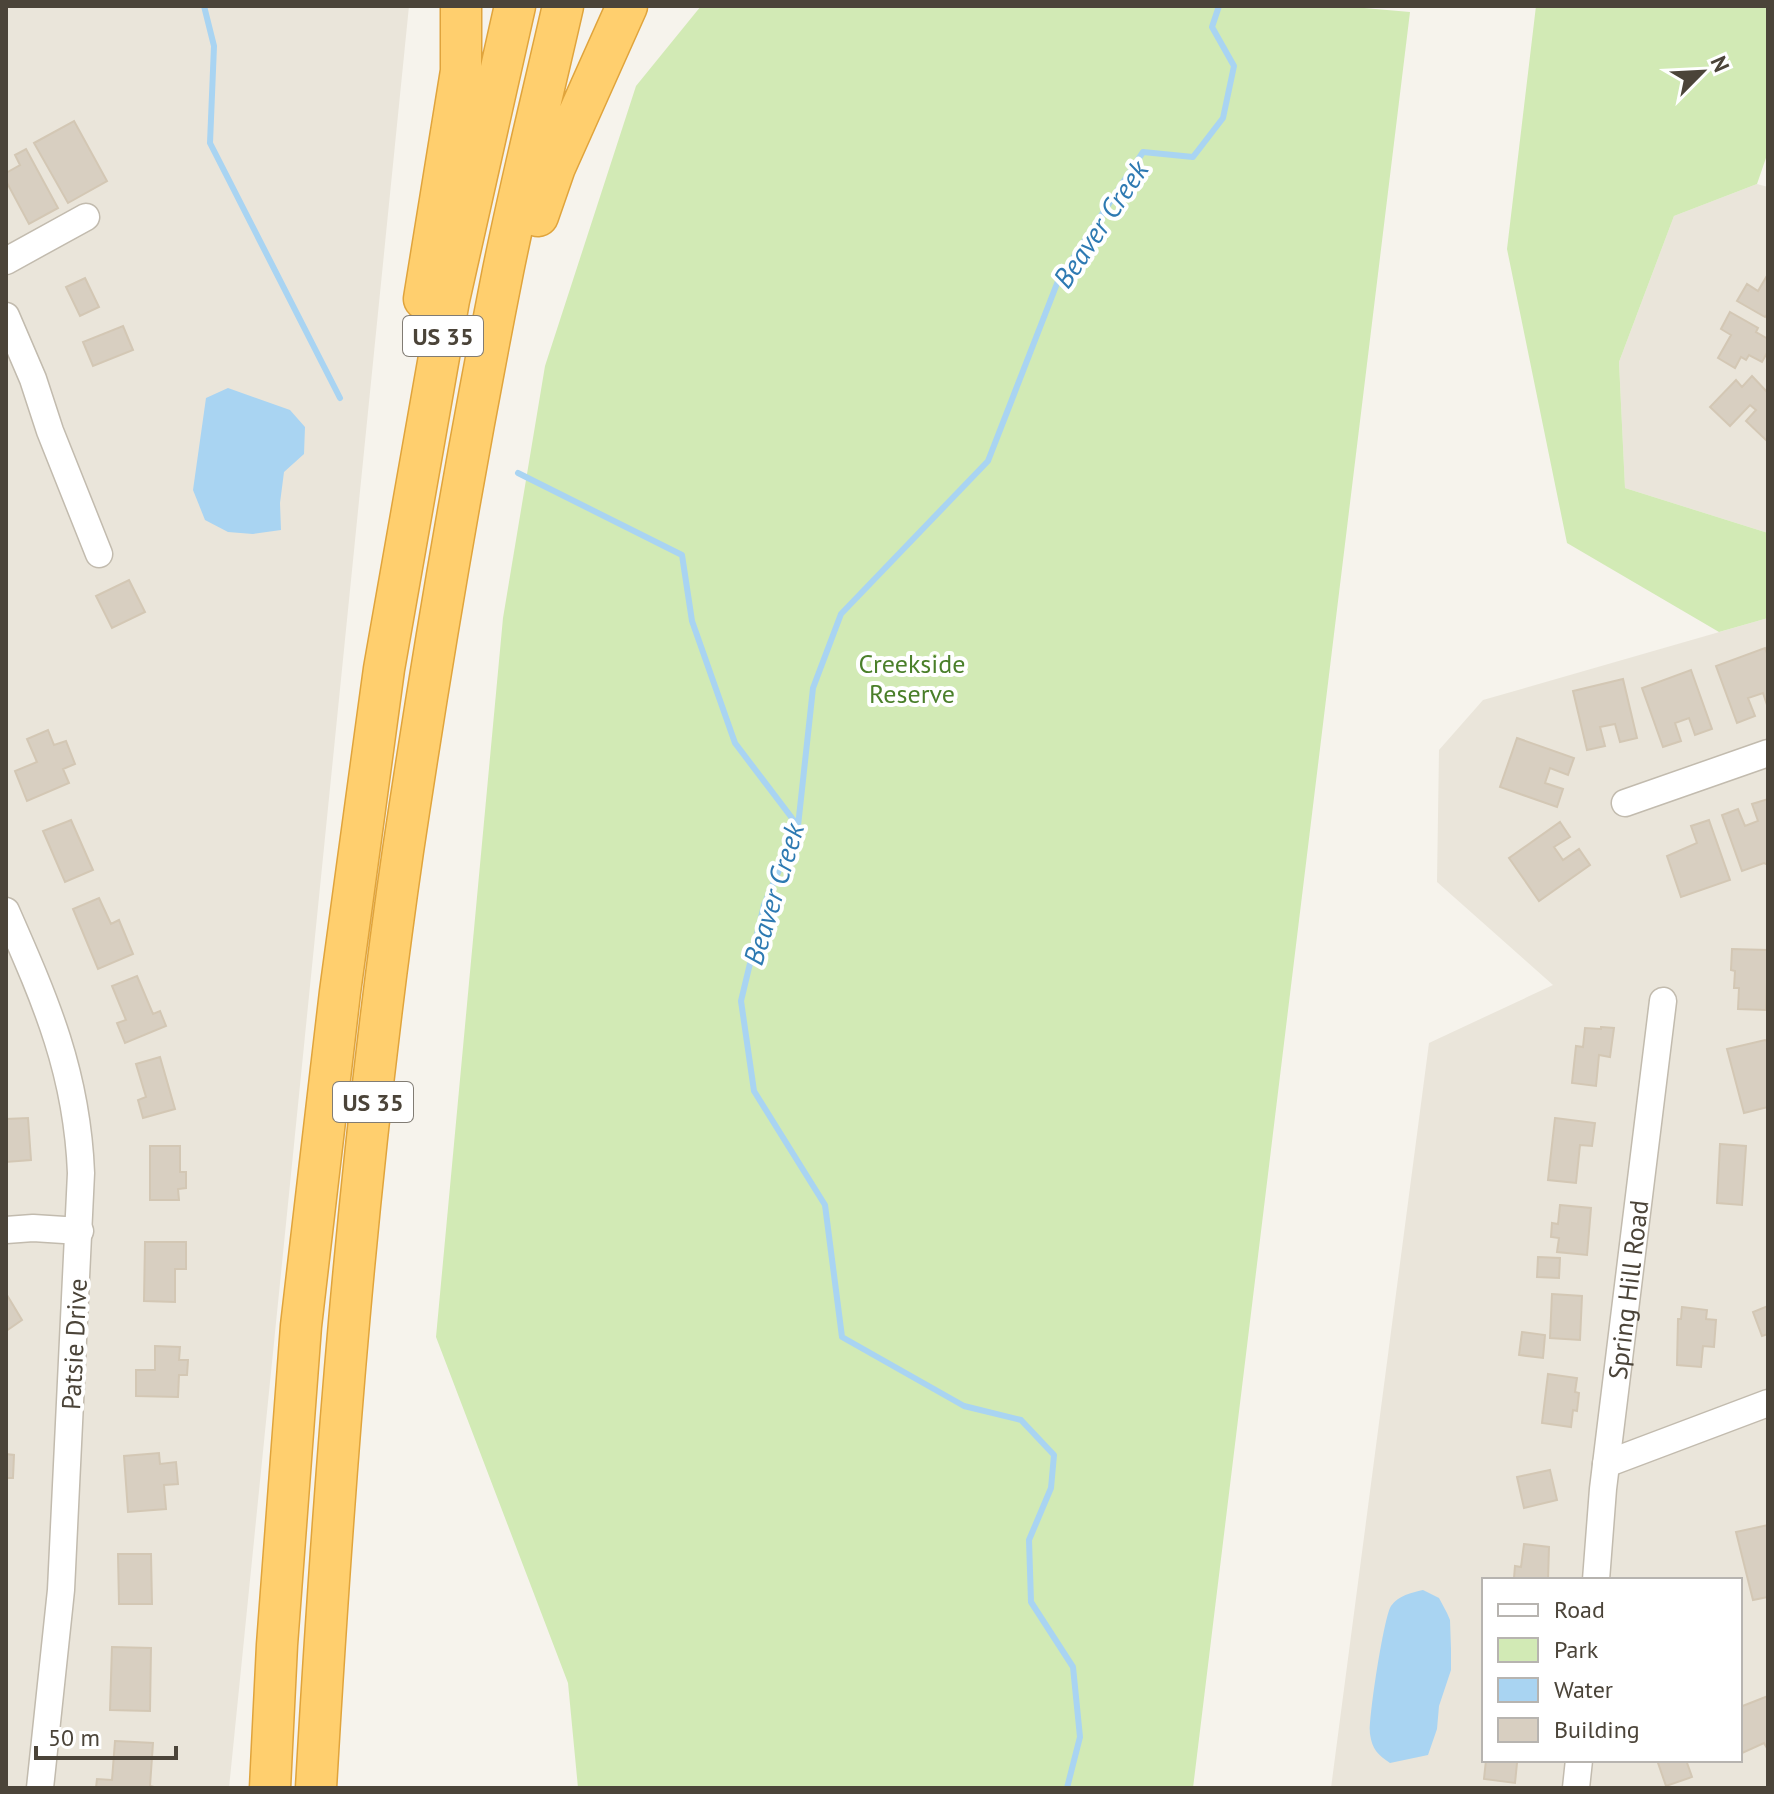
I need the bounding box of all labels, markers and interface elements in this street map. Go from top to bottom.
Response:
north arrow [1662,32,1742,112]
text: N [1705,52,1736,76]
water label: Beaver Creek [1044,152,1157,295]
road number: US 35 [403,316,483,356]
park label: Creekside Reserve [859,647,965,710]
water label: Beaver Creek [734,818,812,969]
road number: US 35 [333,1082,413,1122]
street label: Spring Hill Road [1600,1198,1655,1381]
street label: Patsie Drive [54,1277,94,1411]
legend [1482,1578,1742,1762]
text: Road [1554,1594,1605,1625]
text: Park [1554,1634,1599,1665]
text: Water [1554,1674,1613,1705]
scale bar [36,1710,176,1760]
text: Building [1554,1714,1640,1745]
text: 50 m [48,1722,100,1753]

